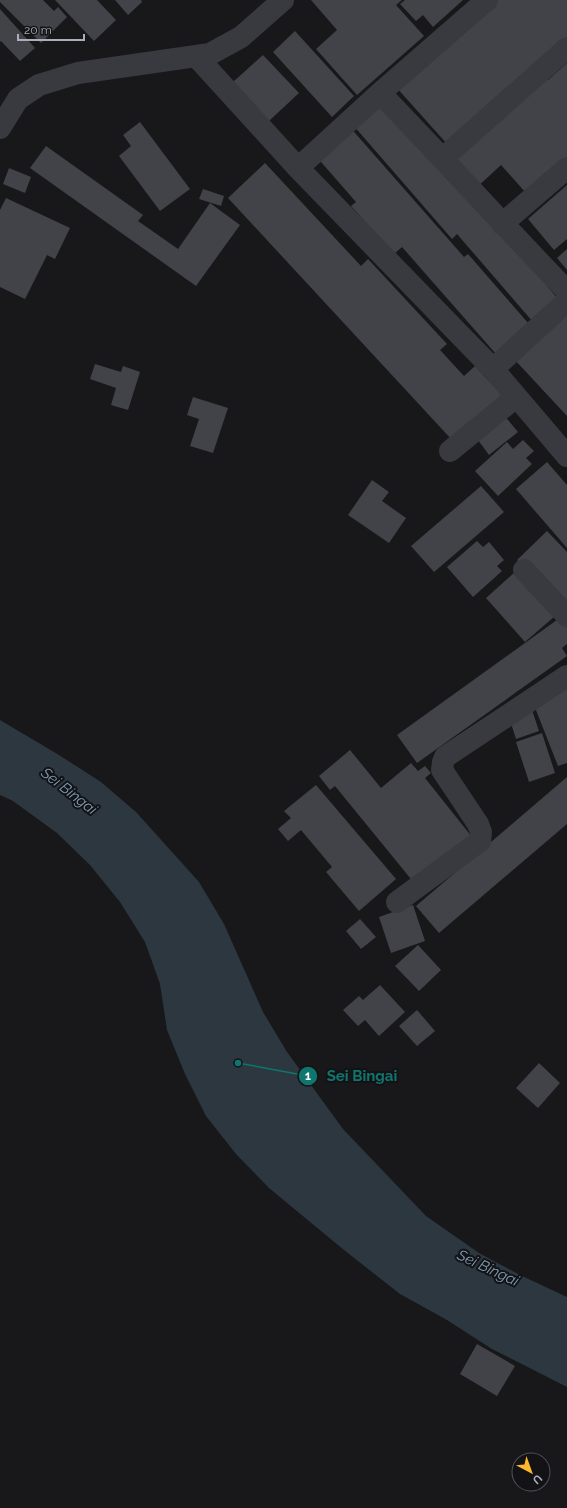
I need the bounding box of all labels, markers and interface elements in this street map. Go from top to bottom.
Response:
scale bar [18,16,84,42]
text: 20 m [24,23,52,37]
water label: Sei Bingai [37,763,101,819]
callout: Sei Bingai [298,1063,405,1090]
text: Sei Bingai [327,1067,397,1085]
text: 1 [305,1069,311,1083]
water label: Sei Bingai [453,1245,522,1290]
north arrow [511,1452,551,1492]
text: U [530,1472,545,1487]

